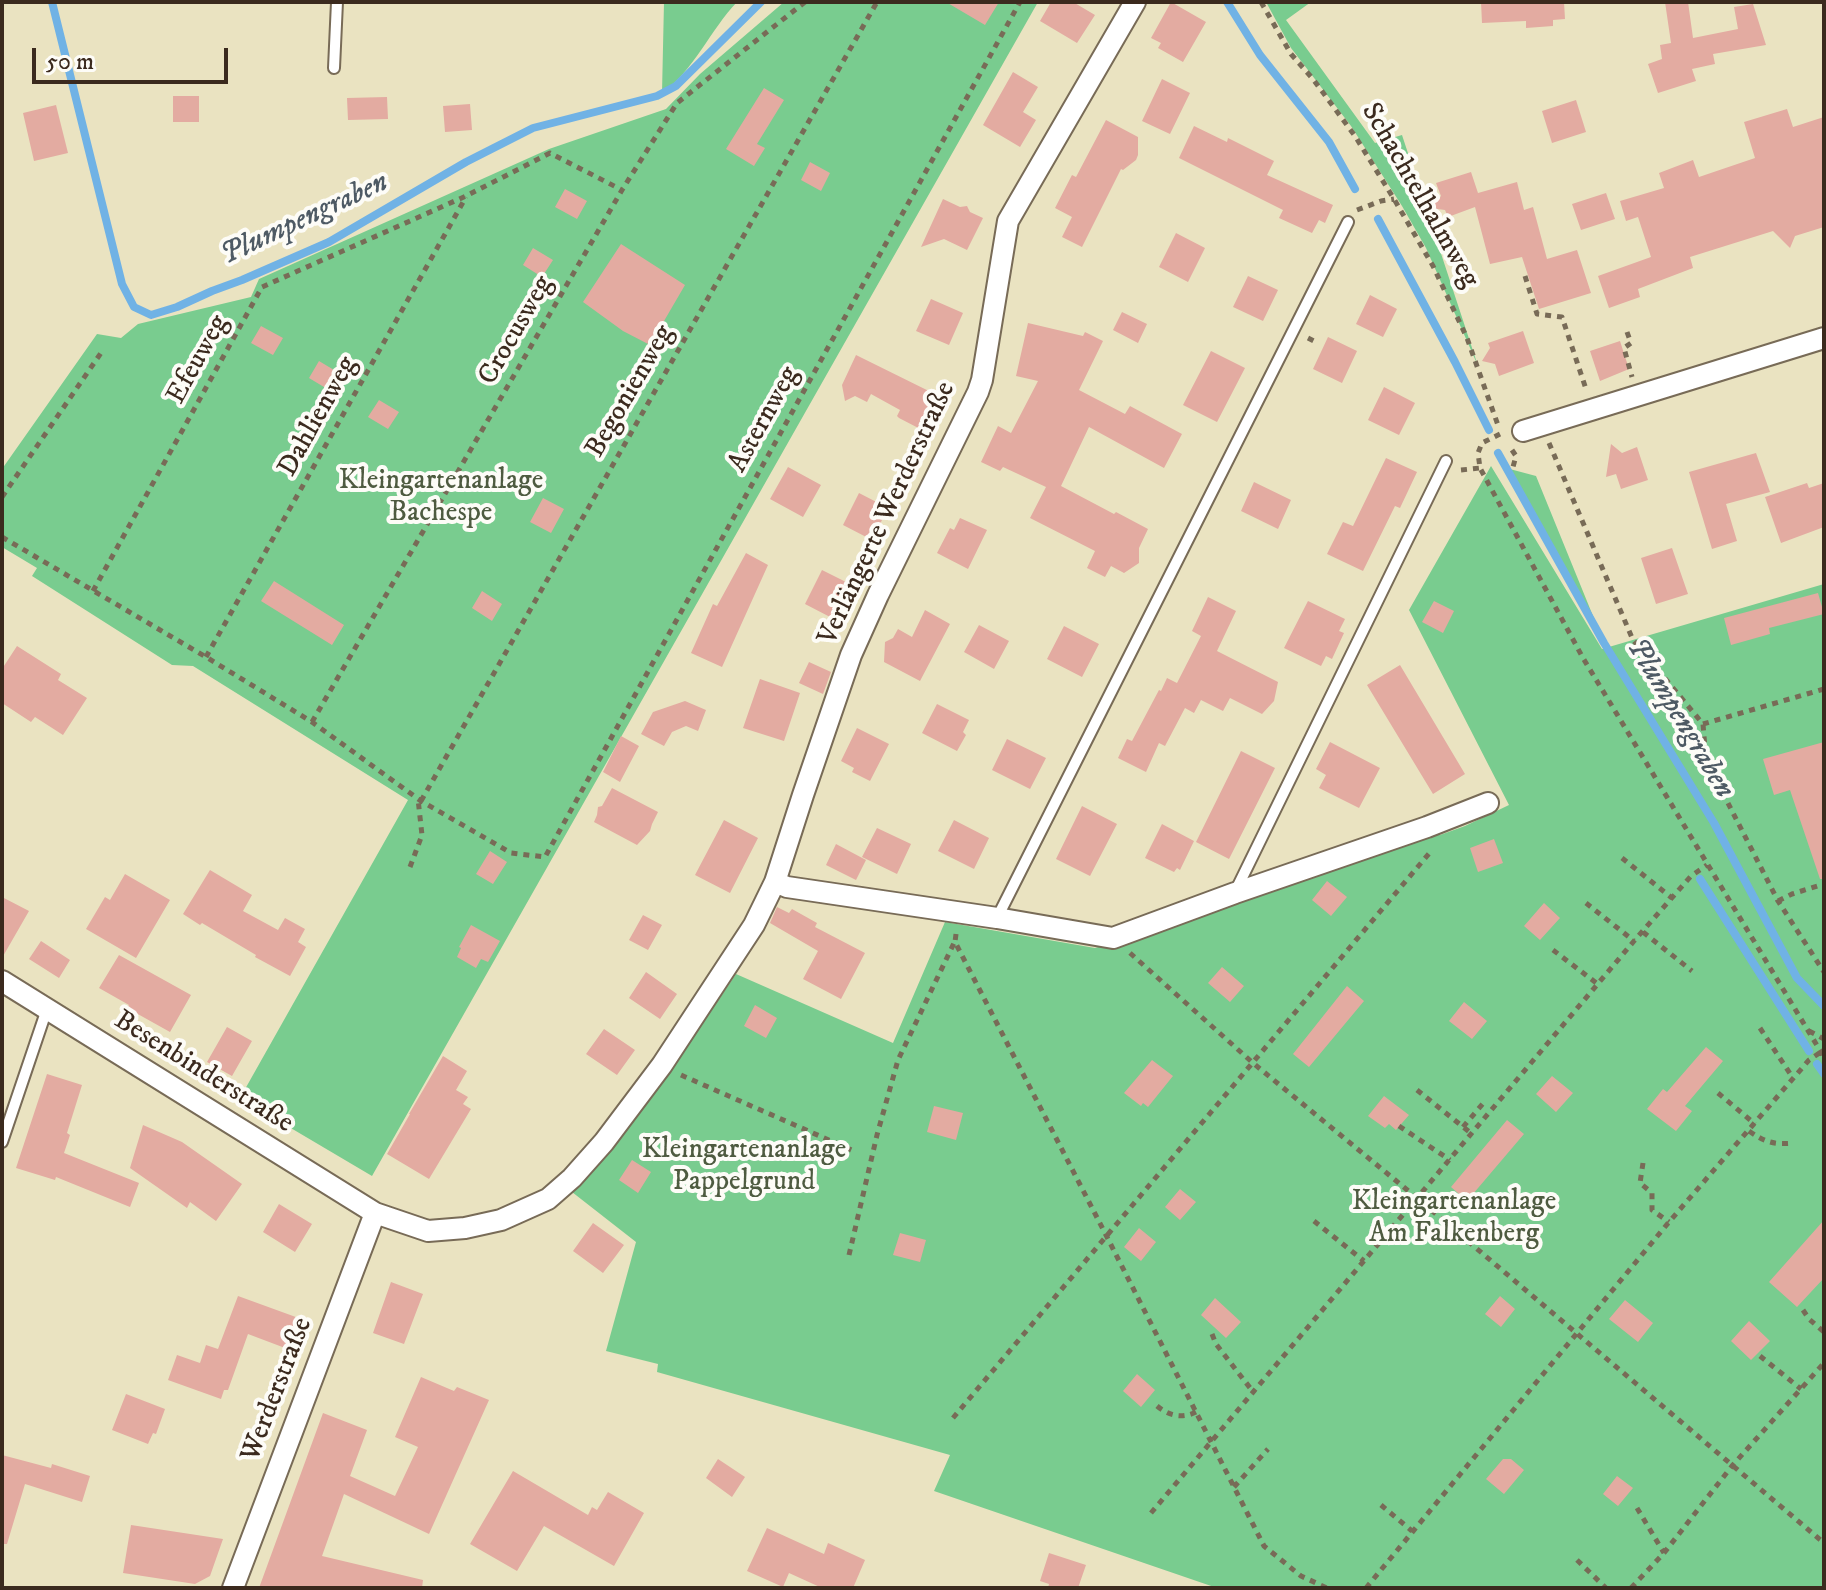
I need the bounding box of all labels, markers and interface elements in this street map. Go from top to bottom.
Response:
scale bar [36,32,232,82]
text: 50 m [46,47,94,77]
street label: Schachtelhalmweg [1352,98,1486,294]
water label: Plumpengraben [215,165,395,275]
street label: Crocusweg [472,270,562,392]
street label: Efeuweg [161,310,237,410]
street label: Begonienweg [580,320,682,464]
street label: Dahlienweg [272,351,366,483]
street label: Asternweg [722,361,808,479]
street label: Verlängerte Werderstraße [812,377,964,651]
park label: Kleingartenanlage Bachespe [339,465,543,531]
water label: Plumpengraben [1617,632,1741,806]
street label: Besenbinderstraße [107,1004,299,1142]
park label: Kleingartenanlage Pappelgrund [642,1134,846,1200]
park label: Kleingartenanlage Am Falkenberg [1352,1186,1556,1252]
street label: Werderstraße [235,1313,321,1467]

